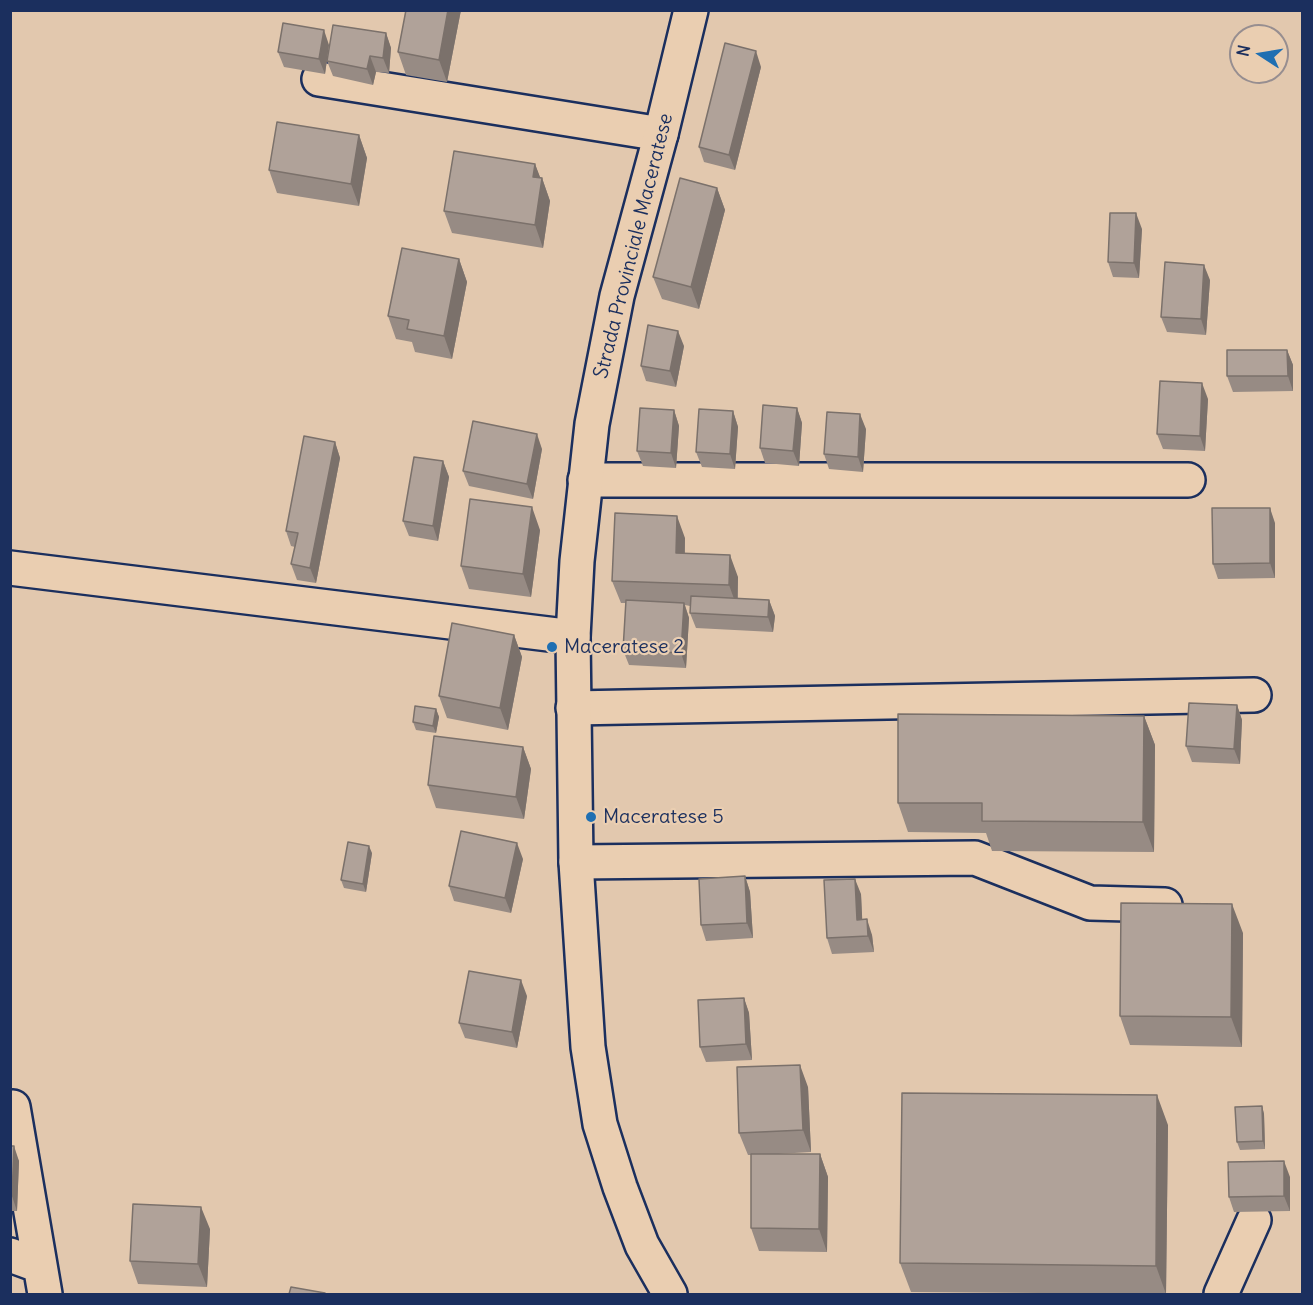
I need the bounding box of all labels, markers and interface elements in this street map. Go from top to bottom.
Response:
north arrow [1229,24,1289,84]
text: N [1232,43,1254,58]
street label: Strada Provinciale Maceratese [589,111,679,381]
place label: Maceratese 2 [564,635,684,659]
marker: Maceratese 2 [545,640,559,654]
place label: Maceratese 5 [603,805,724,829]
marker: Maceratese 5 [584,810,598,824]

